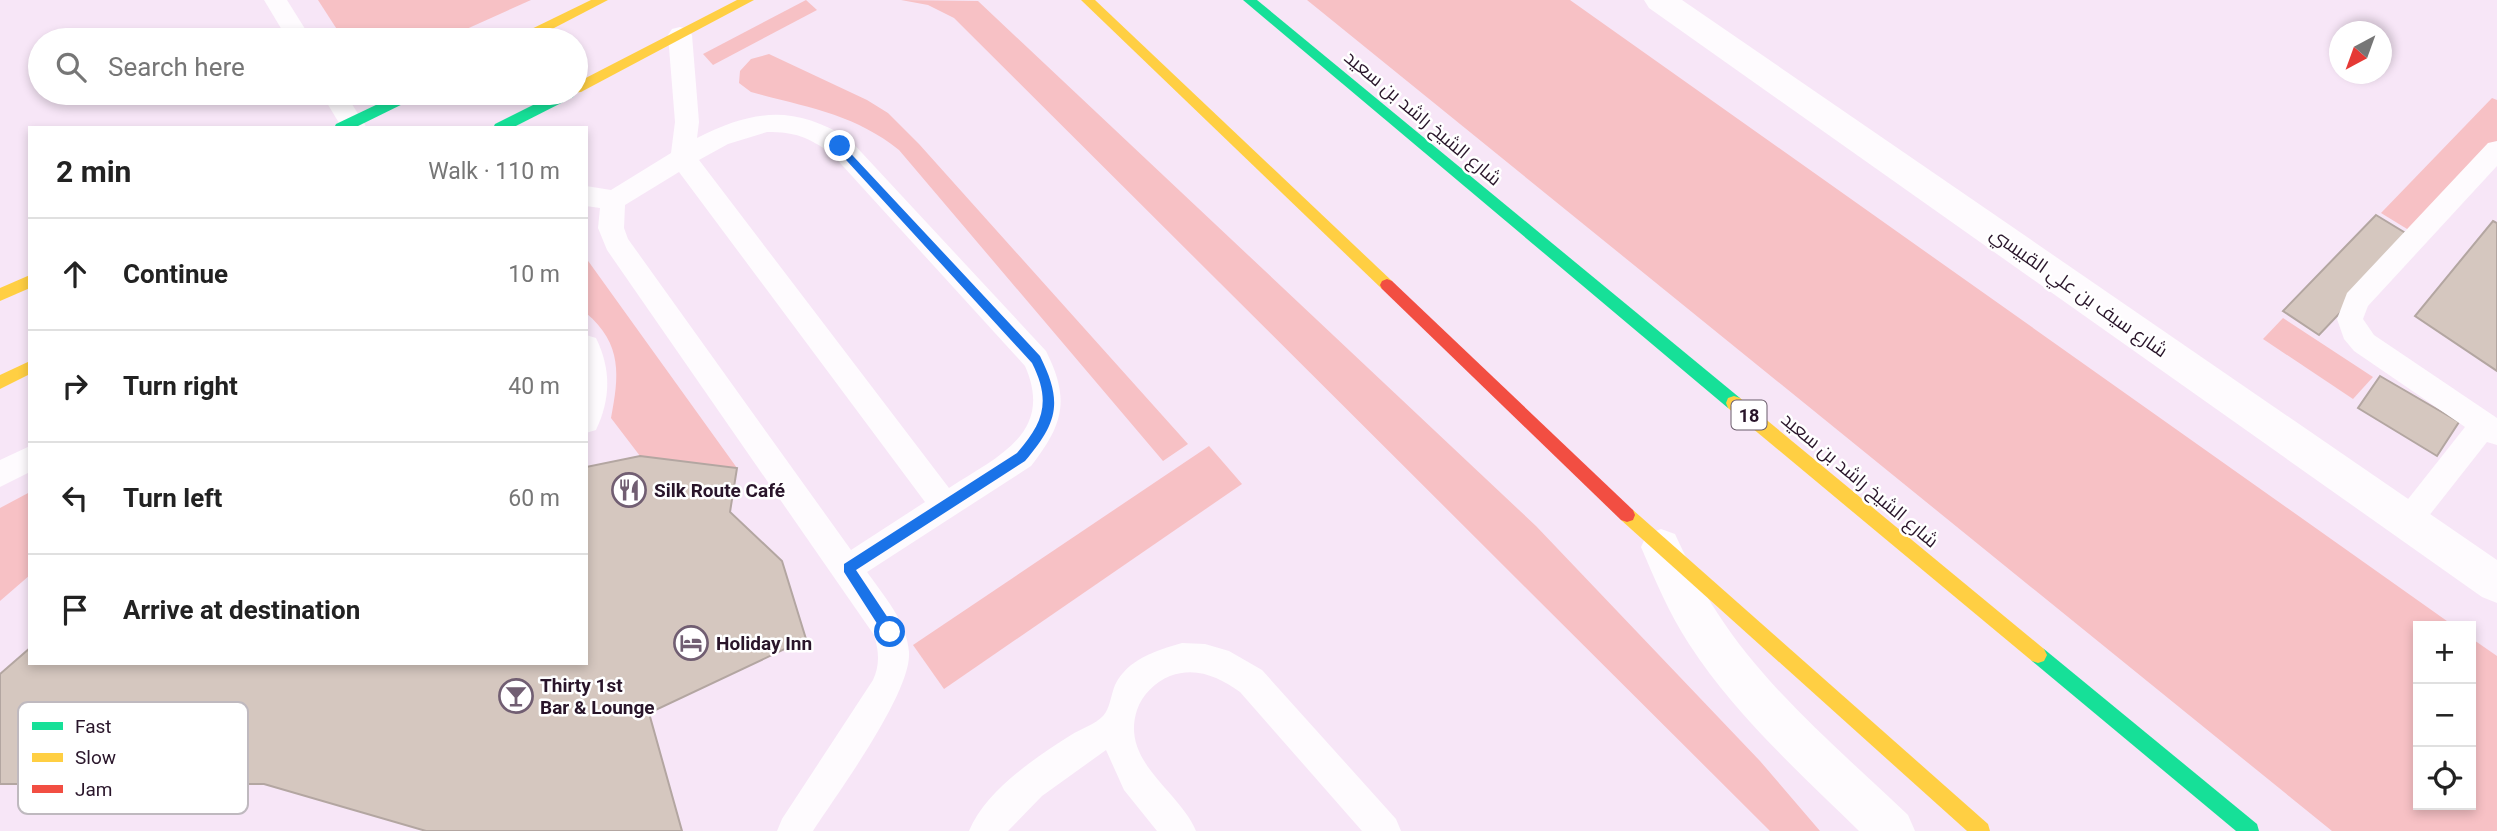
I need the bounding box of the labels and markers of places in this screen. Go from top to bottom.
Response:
restaurant icon: Silk Route Café [610,471,648,509]
place label: Silk Route Café [654,479,785,502]
hotel icon: Holiday Inn [672,624,710,662]
place label: Holiday Inn [716,632,812,655]
place label: Thirty 1st Bar & Lounge [540,674,655,719]
bar icon: Thirty 1st Bar & Lounge [497,677,535,715]

